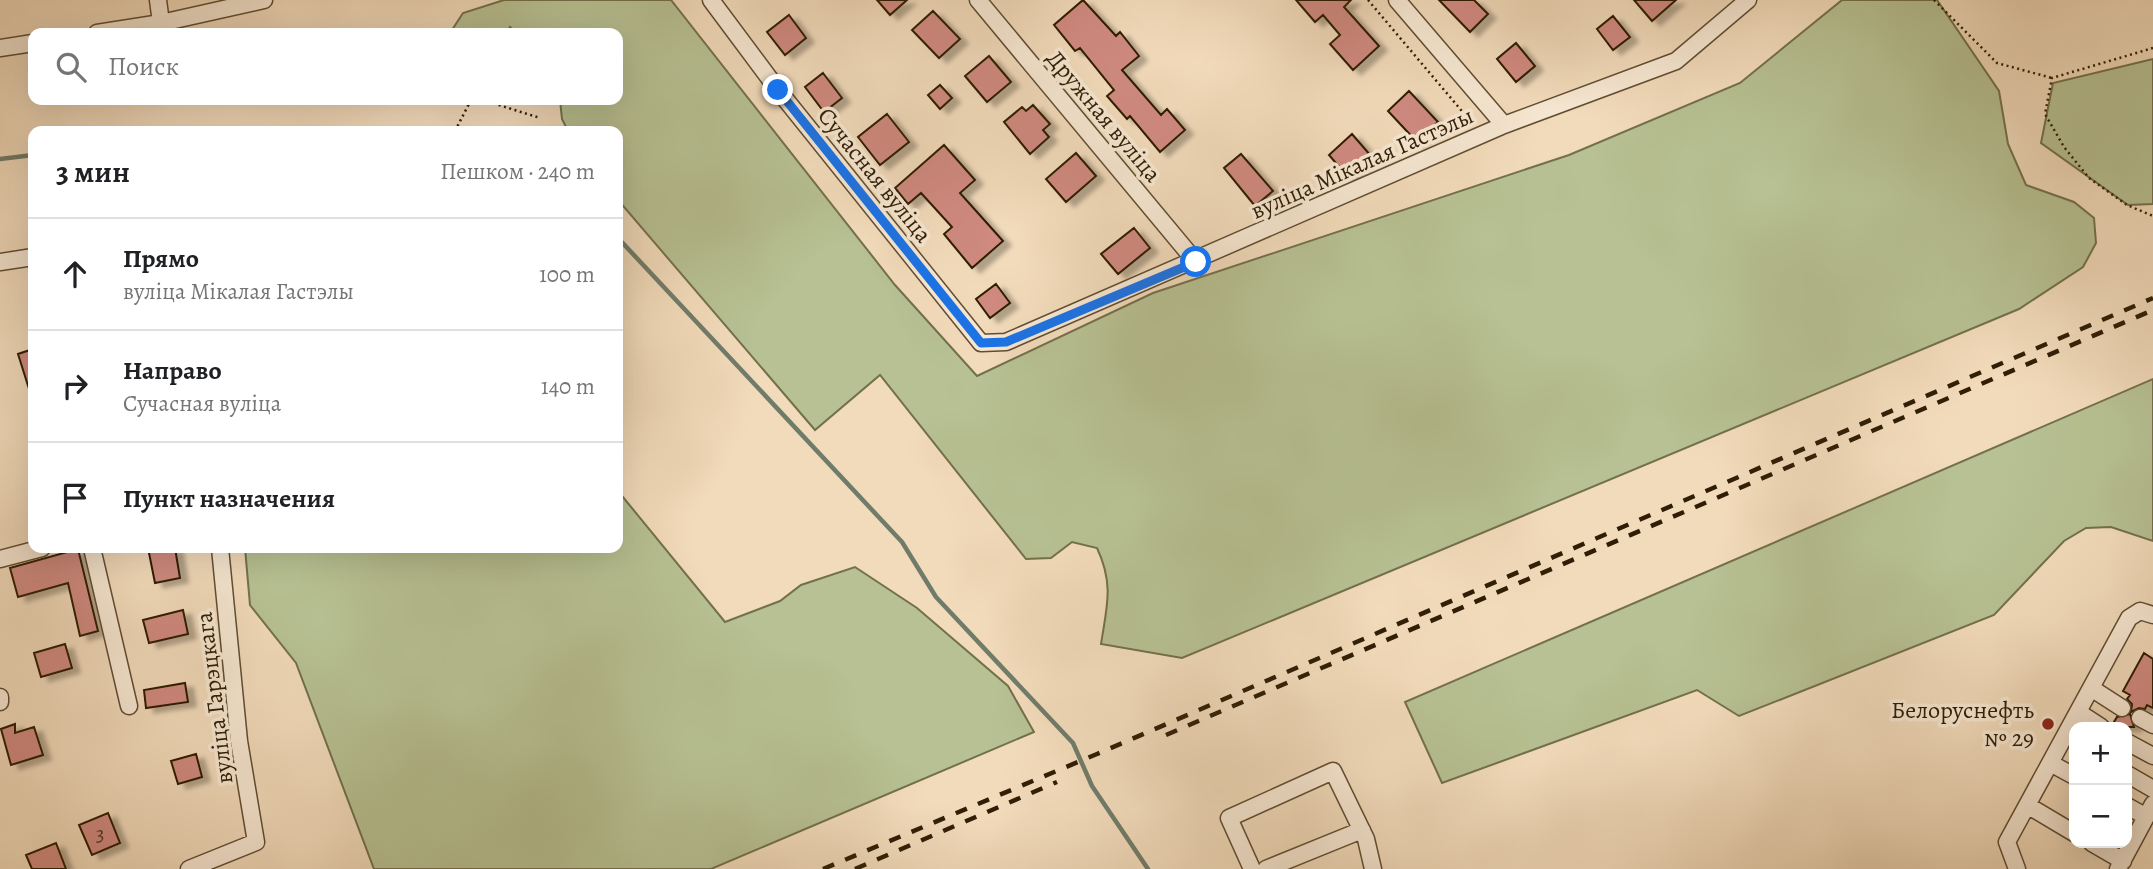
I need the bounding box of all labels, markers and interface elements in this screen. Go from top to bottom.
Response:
search box [28,28,623,105]
street label: Дружная вуліца [1039,43,1169,189]
icon: search [52,48,90,86]
text: Поиск [108,49,179,84]
route end [762,74,793,105]
street label: вуліца Мікалая Гастэлы [1246,99,1478,227]
street label: Сучасная вуліца [811,101,939,249]
text: 3 мин [56,152,130,192]
text: Пешком · 240 m [440,156,595,187]
text: Прямо [123,241,199,276]
route start [1180,246,1211,277]
icon: ahead [56,255,94,293]
text: 100 m [539,259,595,290]
text: вуліца Мікалая Гастэлы [123,276,354,307]
text: Направо [123,353,222,388]
icon: right [56,367,94,405]
text: 140 m [541,371,595,402]
text: Сучасная вуліца [123,388,281,419]
icon: arrive [56,479,94,517]
text: Пункт назначения [123,481,335,516]
street label: вуліца Гарэцкага [188,610,240,786]
place label: Белоруснефть № 29 [1891,694,2035,754]
marker: Белоруснефть № 29 [2040,716,2056,732]
map controls [2069,722,2132,848]
button: + [2069,722,2132,785]
button: − [2069,785,2132,848]
house number: 3 [96,820,104,848]

